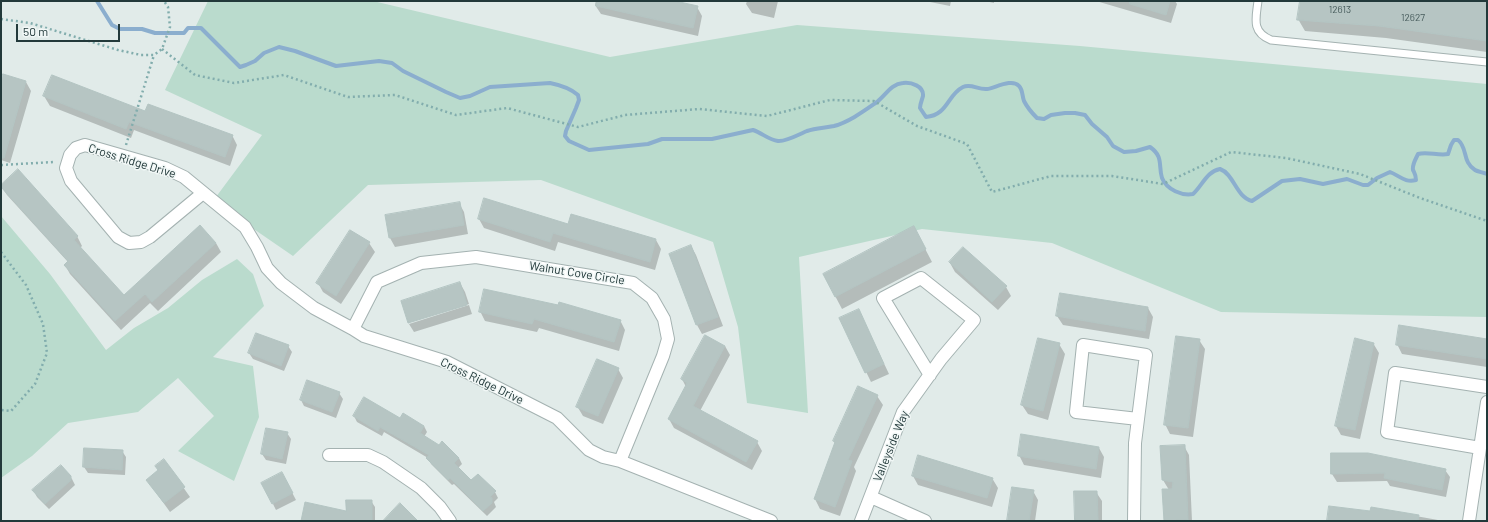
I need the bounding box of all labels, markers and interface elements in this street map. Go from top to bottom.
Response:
house number: 12613 [1329,4,1351,16]
house number: 12627 [1401,12,1425,24]
scale bar [18,16,122,42]
text: 50 m [23,24,48,38]
street label: Cross Ridge Drive [86,141,178,181]
street label: Walnut Cove Circle [528,258,626,288]
street label: Cross Ridge Drive [438,355,526,407]
street label: Valleyside Way [870,408,912,484]

